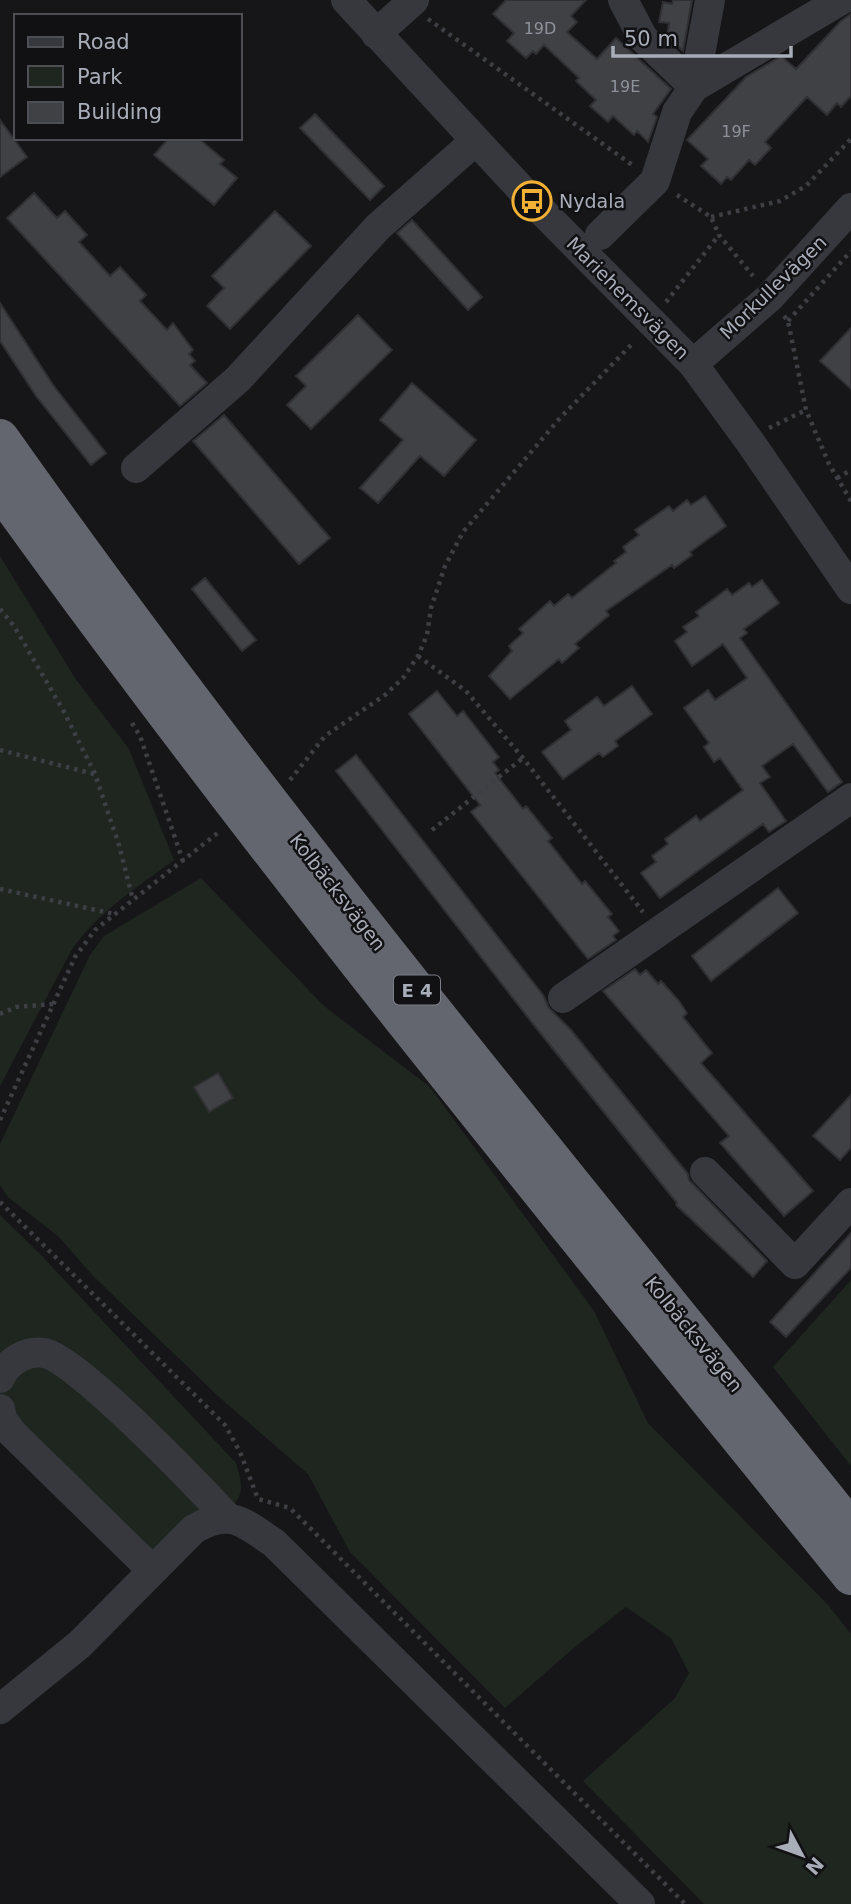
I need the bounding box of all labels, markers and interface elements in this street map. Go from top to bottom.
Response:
legend [14,14,242,140]
scale bar [613,14,792,58]
house number: 19D [524,19,556,38]
text: 50 m [624,27,678,51]
text: Road [77,30,130,54]
text: Park [77,65,123,89]
house number: 19E [610,77,640,96]
text: Building [77,100,162,124]
house number: 19F [721,122,751,141]
bus stop icon: Nydala [511,180,553,222]
place label: Nydala [559,190,625,212]
street label: Morkullevägen [715,231,831,343]
street label: Mariehemsvägen [562,232,694,364]
street label: Kolbäcksvägen [286,829,390,955]
road number: E 4 [394,975,440,1004]
street label: Kolbäcksvägen [641,1272,747,1396]
north arrow [767,1820,837,1890]
text: N [801,1853,828,1879]

